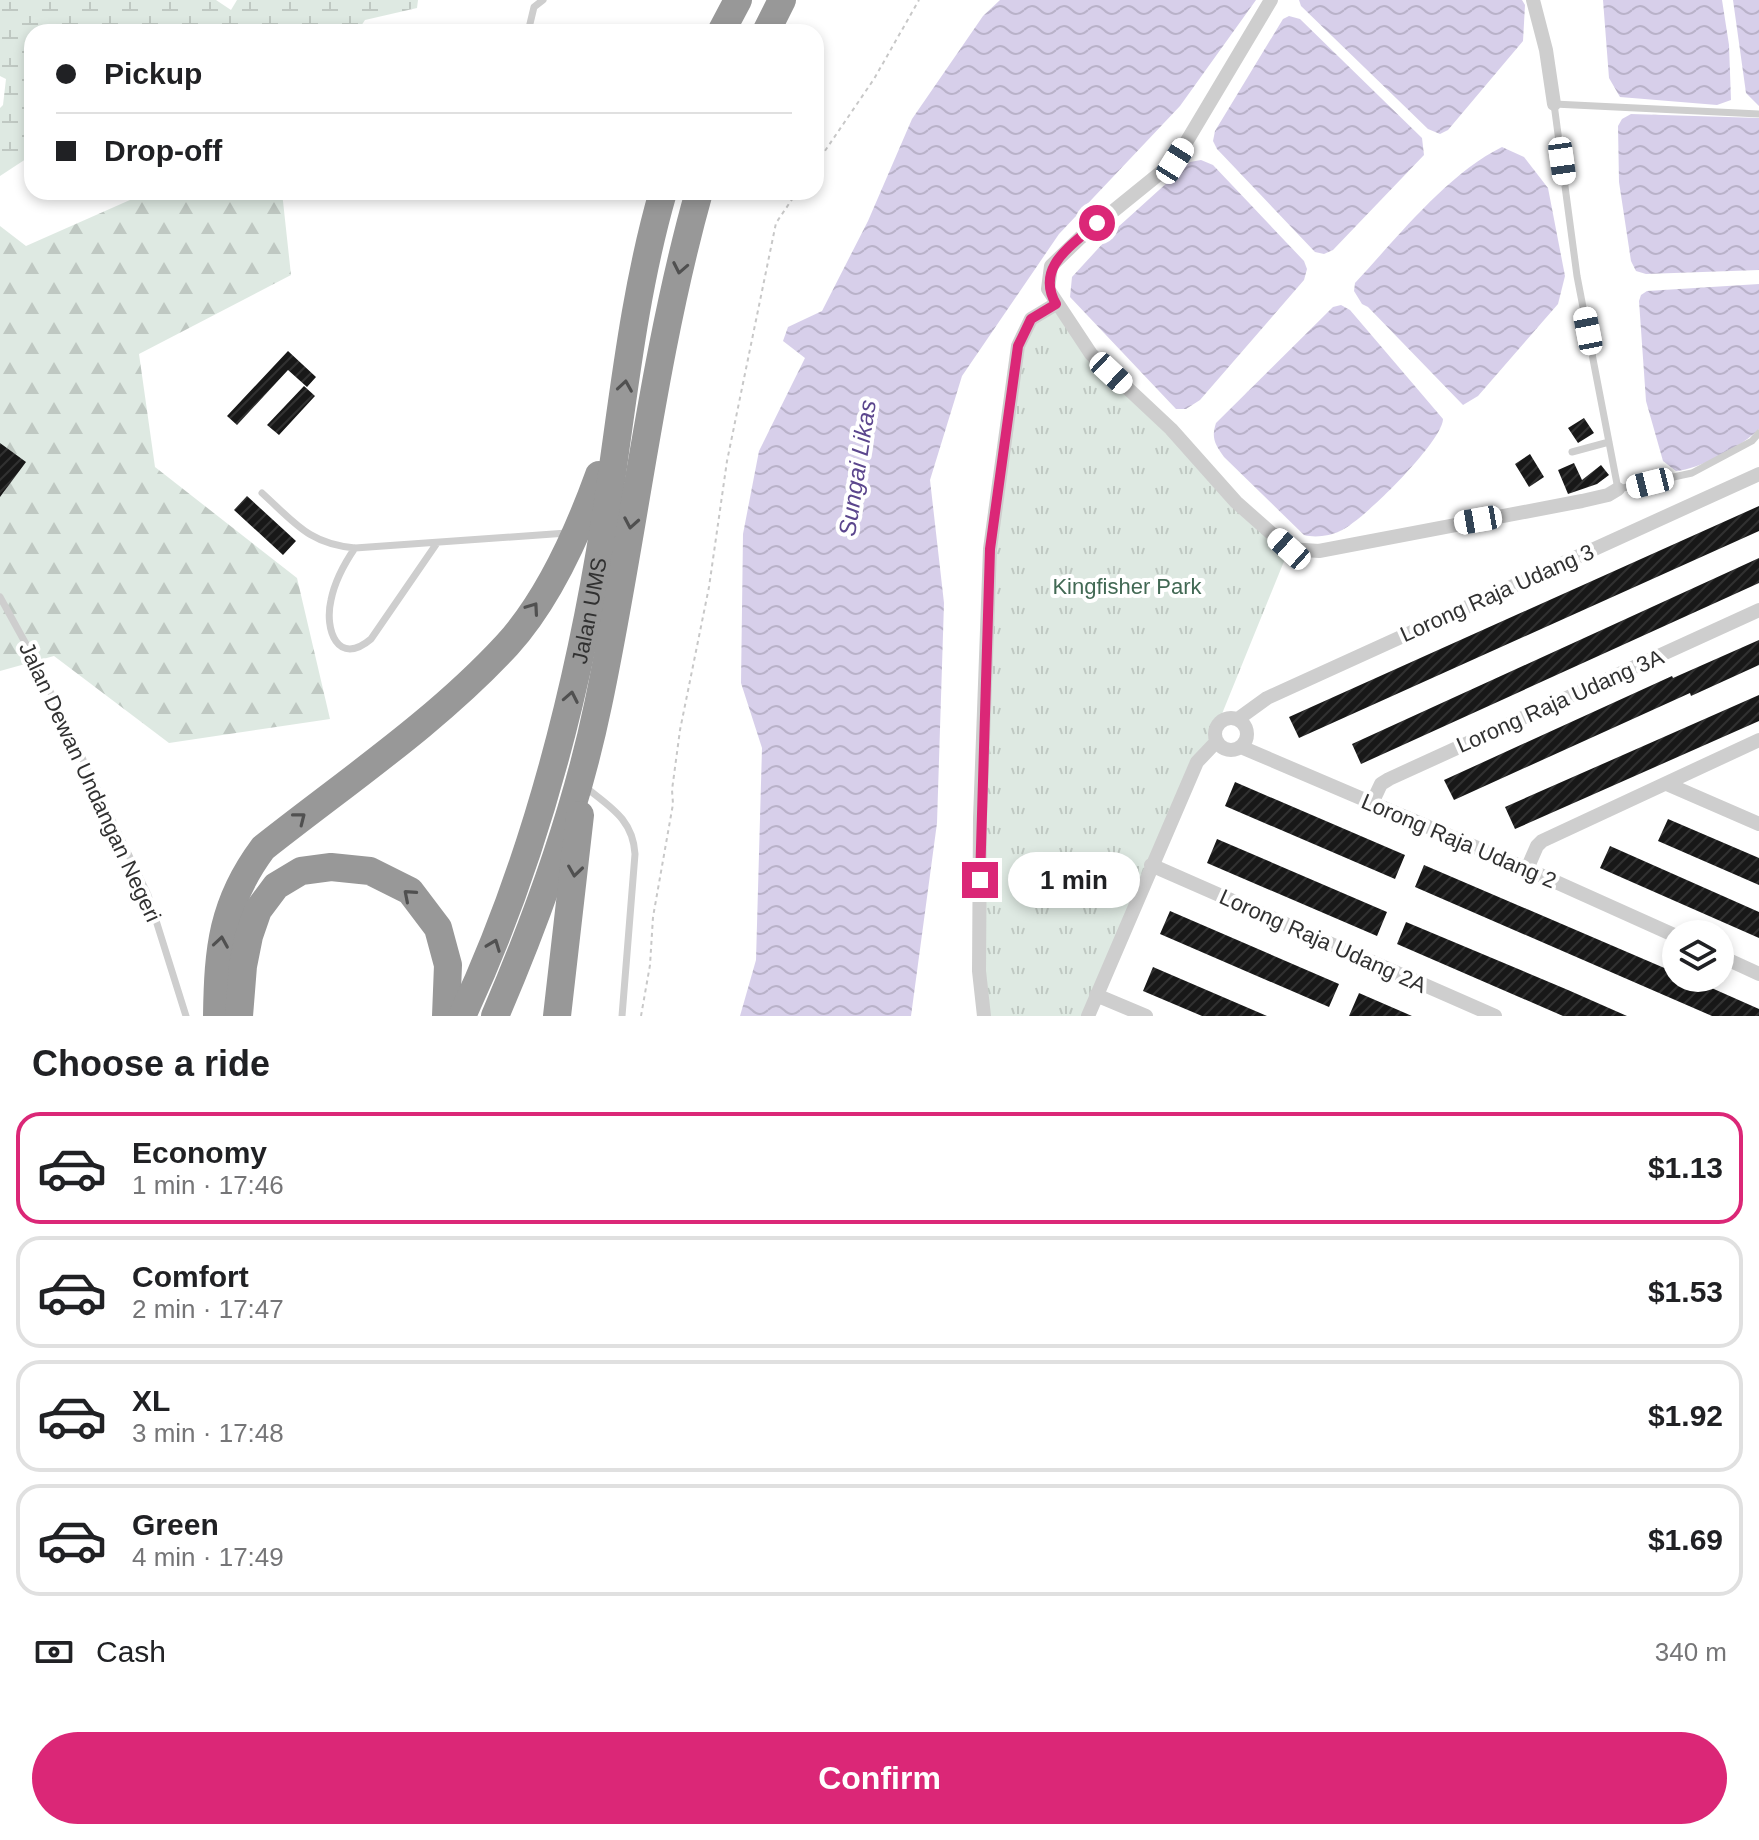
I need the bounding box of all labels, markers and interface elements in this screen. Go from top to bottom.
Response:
text: Pickup [104,57,202,90]
text: Drop-off [104,134,222,167]
car [1152,134,1198,188]
car [1547,136,1577,186]
route start [1079,205,1115,241]
one-way arrow [672,260,689,274]
car [1572,305,1604,357]
car [1085,348,1137,398]
one-way arrow [616,379,633,393]
water label: Sungai Likas [833,398,881,538]
car [1624,466,1676,500]
car [1452,504,1504,536]
one-way arrow [623,516,640,530]
car [1263,524,1315,574]
street label: Lorong Raja Udang 3 [1396,539,1598,647]
street label: Jalan UMS [566,555,611,666]
park label: Kingfisher Park [1052,574,1203,599]
one-way arrow [523,602,538,616]
street label: Jalan Dewan Undangan Negeri [14,638,166,926]
street label: Lorong Raja Udang 3A [1453,644,1668,758]
one-way arrow [562,690,579,704]
street label: Lorong Raja Udang 2 [1358,789,1560,893]
one-way arrow [291,814,306,828]
callout: 1 min [1008,852,1140,908]
route end [962,862,998,898]
one-way arrow [566,865,583,878]
text: 1 min [1040,865,1108,895]
street label: Lorong Raja Udang 2A [1216,884,1431,998]
one-way arrow [404,890,419,905]
map controls [1662,920,1734,992]
button: layers [1662,920,1734,992]
one-way arrow [212,935,229,949]
one-way arrow [484,939,501,953]
text: Choose a ride [32,1043,270,1084]
icon: car [36,1132,108,1204]
text: Economy [132,1136,267,1169]
text: $1.13 [1648,1151,1723,1184]
text: 1 min · 17:46 [132,1170,284,1200]
icon: car [36,1256,108,1328]
text: Comfort [132,1260,249,1293]
text: $1.53 [1648,1275,1723,1308]
text: 2 min · 17:47 [132,1294,284,1324]
icon: car [36,1380,108,1452]
text: XL [132,1384,170,1417]
text: $1.92 [1648,1399,1723,1432]
text: 3 min · 17:48 [132,1418,284,1448]
icon: car [36,1504,108,1576]
text: Green [132,1508,219,1541]
text: $1.69 [1648,1523,1723,1556]
text: 4 min · 17:49 [132,1542,284,1572]
icon: cash [32,1630,76,1674]
text: Cash [96,1635,166,1668]
text: 340 m [1655,1637,1727,1667]
button: Confirm [32,1732,1727,1824]

